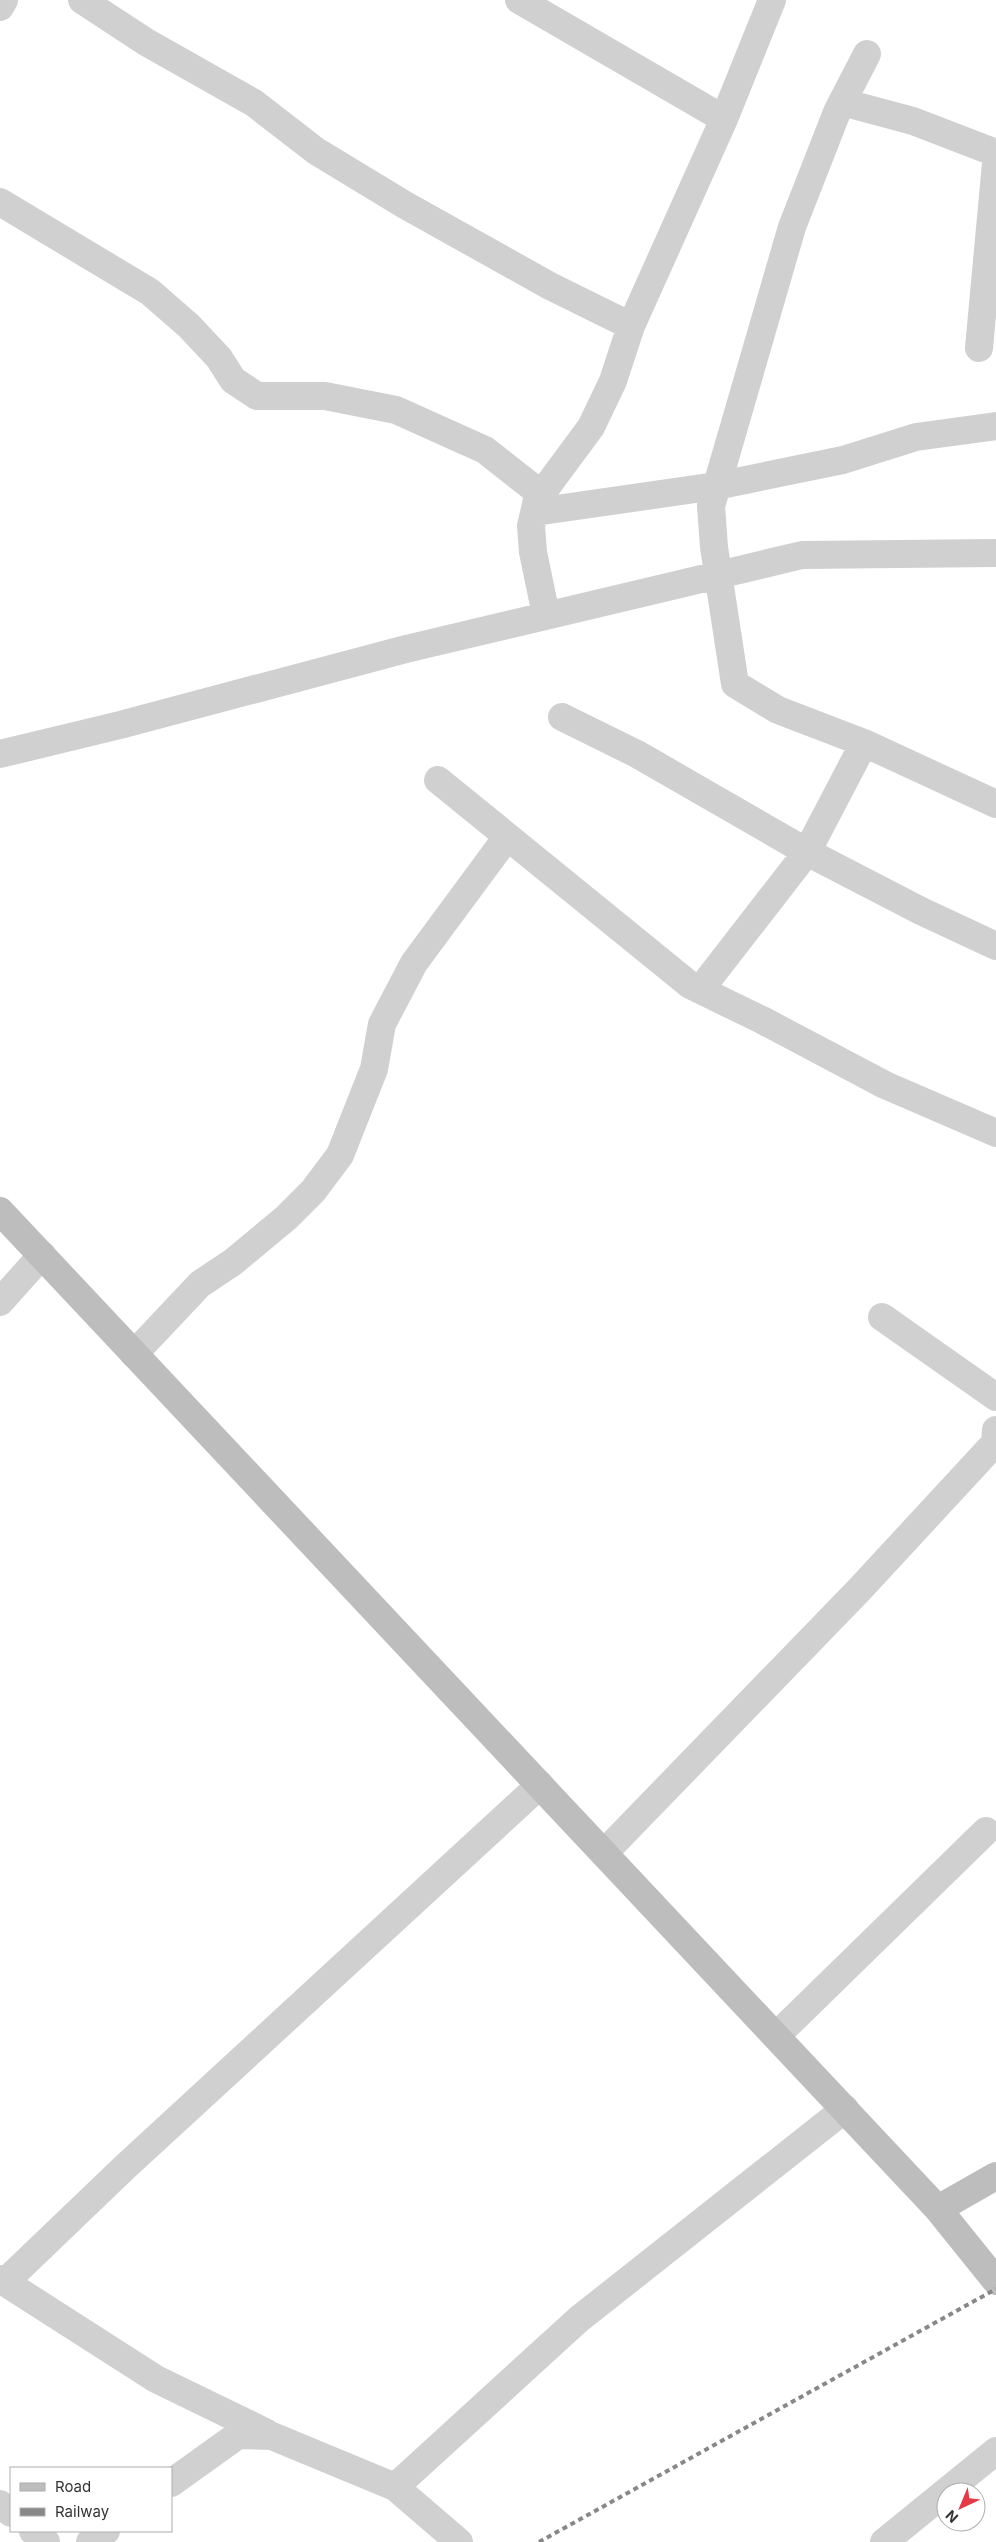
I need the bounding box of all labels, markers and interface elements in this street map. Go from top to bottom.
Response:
legend [10,2467,172,2532]
text: Road [55,2477,91,2496]
north arrow [936,2482,986,2532]
text: Railway [55,2502,110,2521]
text: N [942,2507,961,2527]

